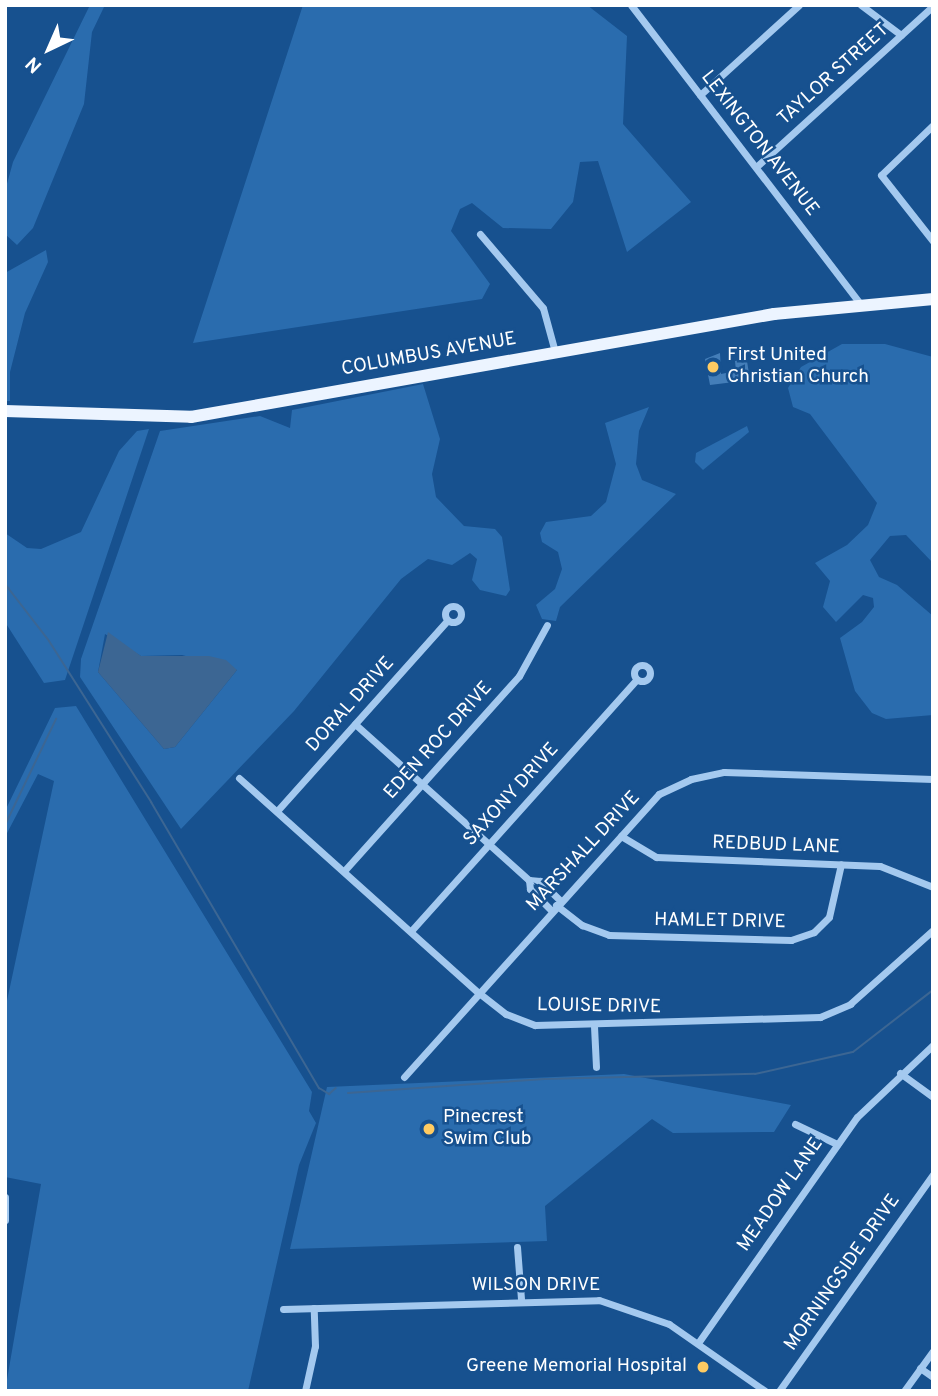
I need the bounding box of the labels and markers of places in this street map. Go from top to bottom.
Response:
place label: First United Christian Church [727,345,869,389]
marker: First United Christian Church [705,359,721,375]
place label: Pinecrest Swim Club [443,1107,531,1151]
marker: Pinecrest Swim Club [421,1121,437,1137]
place label: Greene Memorial Hospital [466,1356,687,1378]
marker: Greene Memorial Hospital [693,1357,713,1377]

